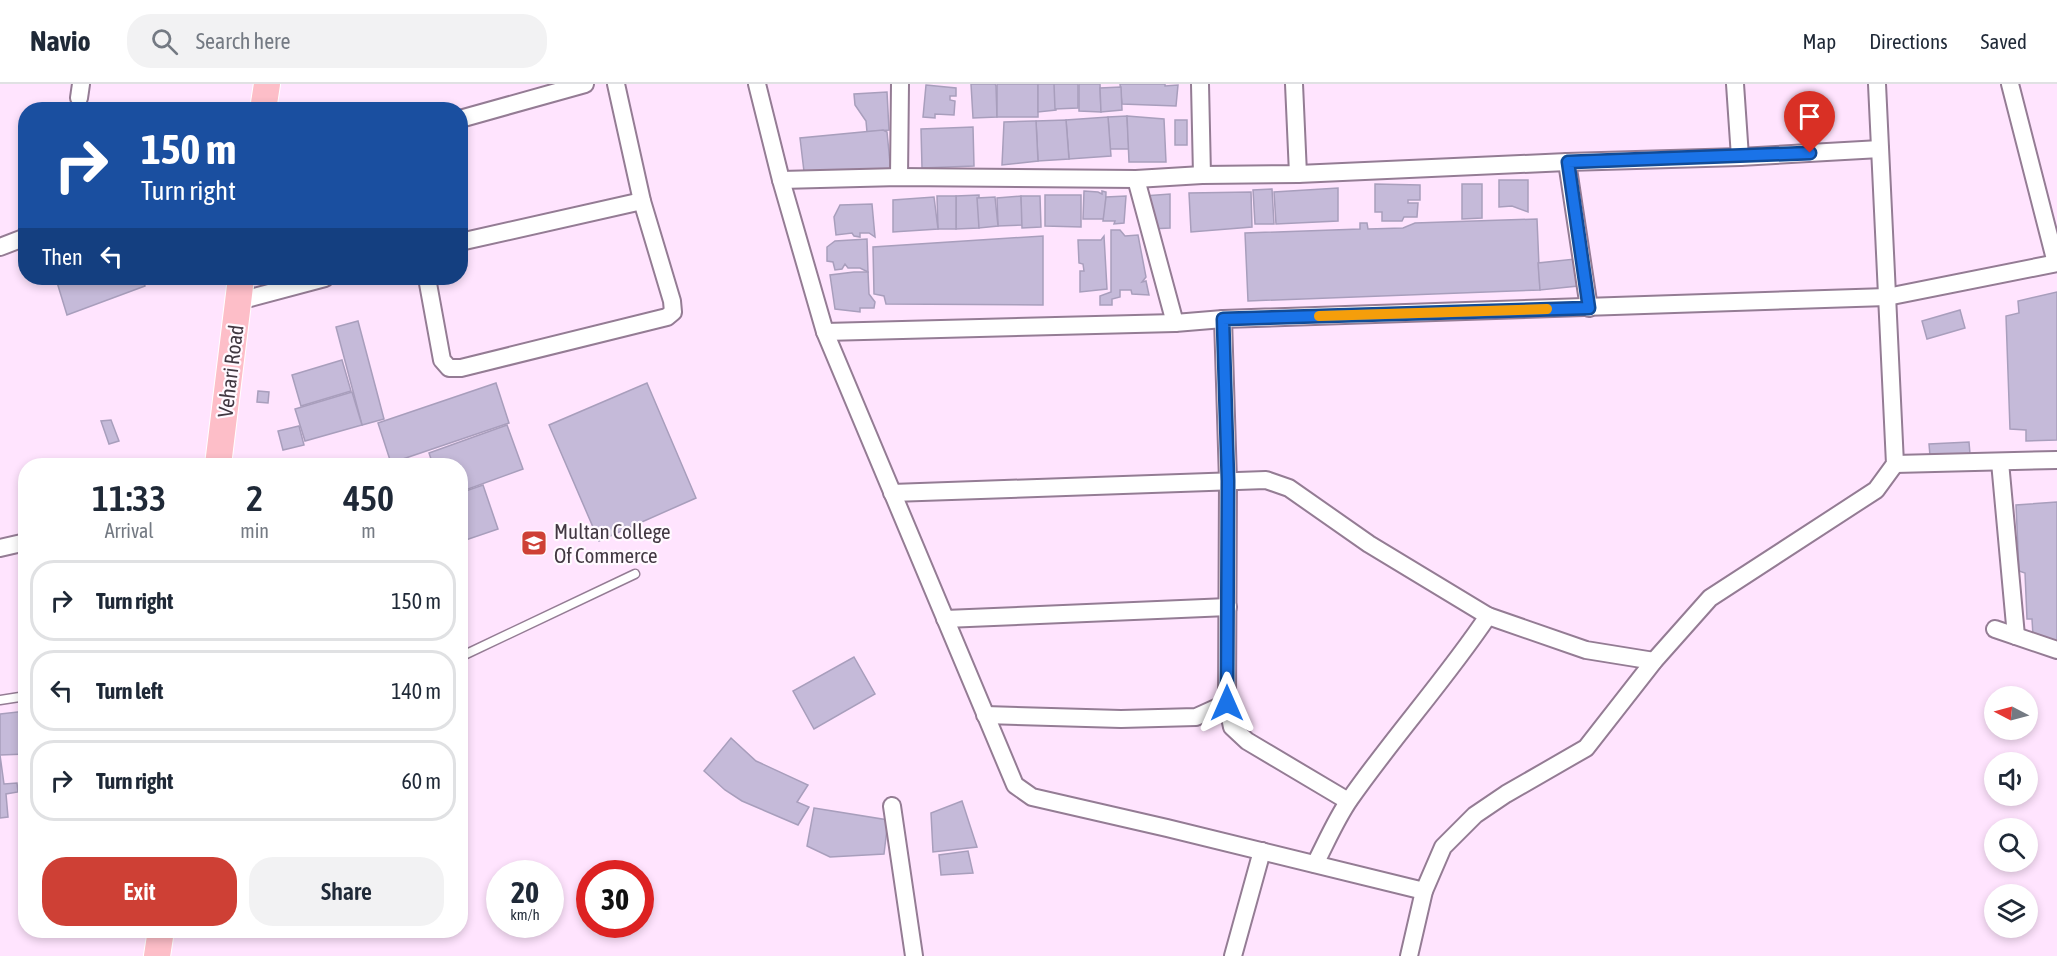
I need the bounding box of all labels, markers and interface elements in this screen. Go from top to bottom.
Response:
search box [127,14,547,68]
text: Navio [30,25,91,57]
icon: search [148,25,181,58]
text: Search here [196,28,291,54]
text: Map [1802,29,1836,53]
text: Directions [1869,29,1948,53]
text: Saved [1981,29,2027,53]
pin [1784,91,1835,153]
icon: arrive [1793,100,1826,133]
text: 150 m [141,125,236,173]
icon: right [42,126,120,204]
text: Turn right [141,175,236,206]
icon: left [95,240,128,273]
text: Then [42,244,83,270]
street label: Vehari Road [212,323,248,419]
text: 11:33 [92,477,166,519]
text: 2 [246,477,263,519]
text: 450 [343,477,394,519]
text: Arrival [105,519,154,542]
text: min [240,519,269,542]
text: m [361,519,376,542]
place label: Multan College Of Commerce [554,519,671,567]
school or university icon: Multan College Of Commerce [519,528,549,558]
icon: right [45,584,78,617]
text: Turn right [96,588,173,614]
text: 150 m [391,588,441,614]
position arrow [1195,671,1259,735]
icon: left [45,674,78,707]
text: Turn left [96,678,163,704]
text: 140 m [391,678,441,704]
north arrow [1984,686,2038,740]
map controls [1984,686,2038,938]
button: sound [1984,752,2038,806]
icon: right [45,764,78,797]
text: Turn right [96,768,173,794]
text: 60 m [401,768,441,794]
button: search [1984,818,2038,872]
button: Exit [42,857,237,926]
button: Share [249,857,444,926]
speed limit sign: 30 [576,860,654,938]
text: 20 [511,875,539,909]
button: layers [1984,884,2038,938]
text: km/h [510,906,540,923]

